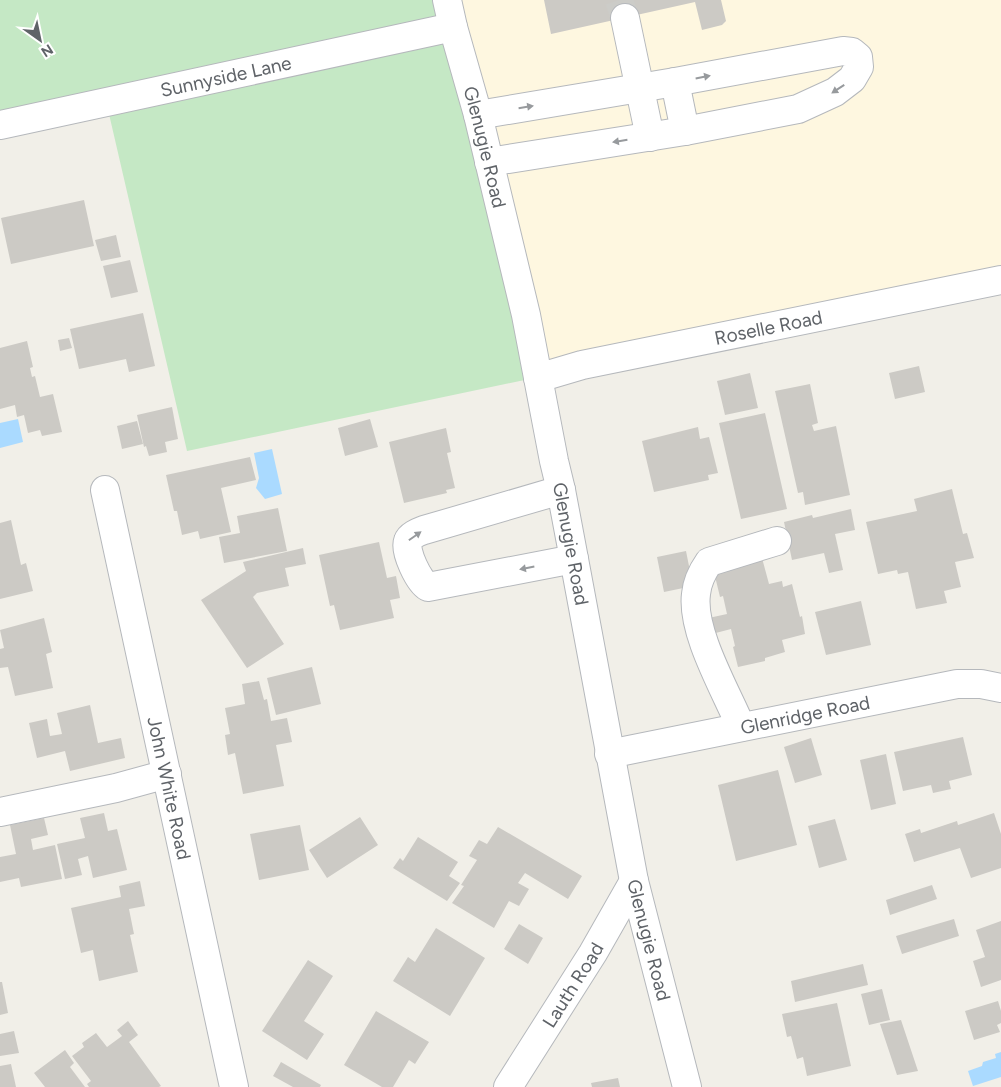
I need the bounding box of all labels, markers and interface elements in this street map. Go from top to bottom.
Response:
north arrow [15,15,65,65]
text: N [38,40,56,61]
street label: Sunnyside Lane [158,51,293,102]
one-way arrow [696,73,711,81]
street label: Glenugie Road [459,84,511,210]
one-way arrow [831,84,845,94]
one-way arrow [518,103,534,111]
one-way arrow [612,138,628,146]
street label: Roselle Road [712,305,824,349]
street label: Glenugie Road [548,480,594,607]
one-way arrow [408,531,422,540]
one-way arrow [518,565,534,573]
street label: Glenridge Road [738,690,872,739]
street label: John White Road [143,714,196,862]
street label: Glenugie Road [623,877,676,1003]
street label: Lauth Road [537,938,608,1032]

